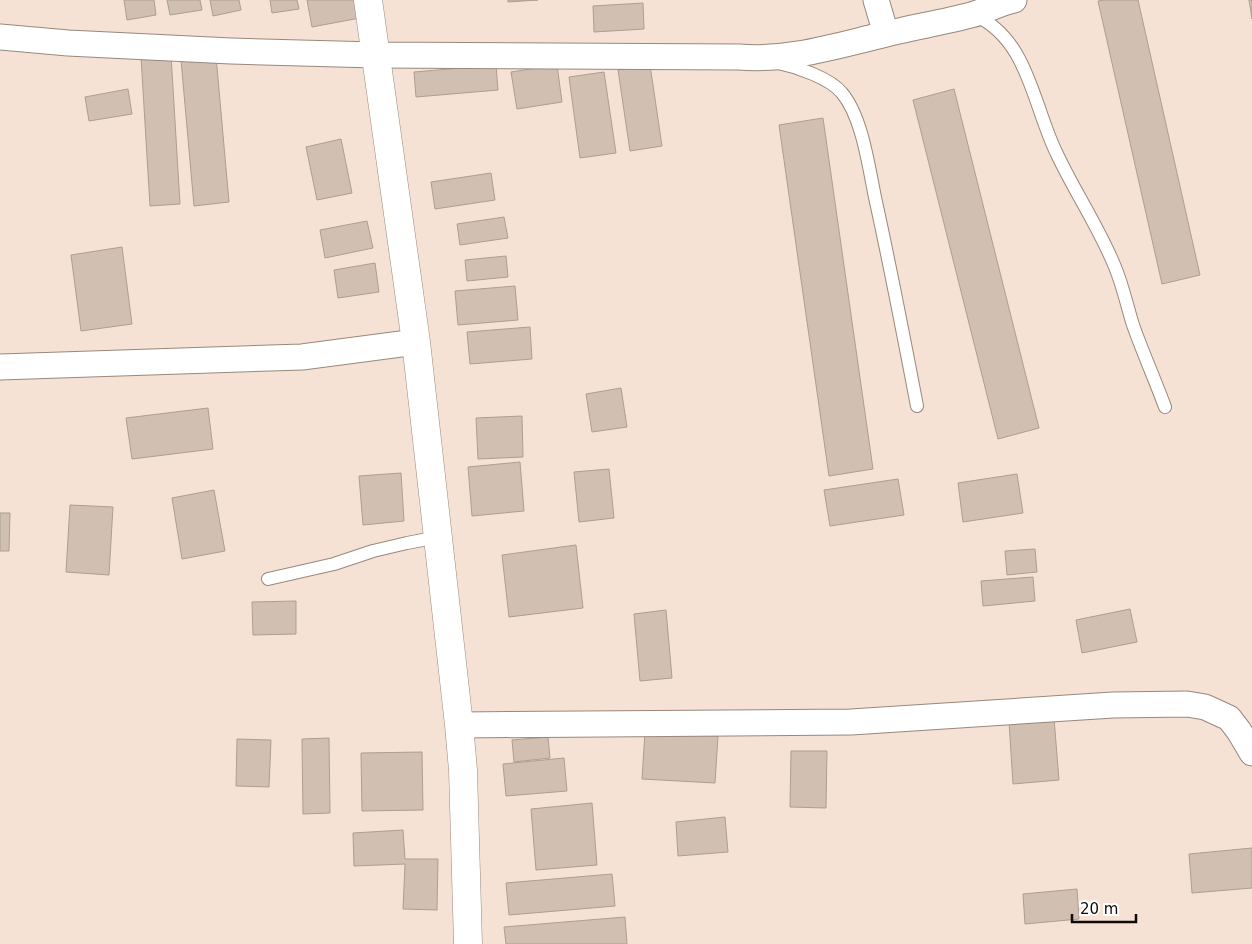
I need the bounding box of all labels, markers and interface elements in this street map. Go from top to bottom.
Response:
scale bar [1072,892,1136,924]
text: 20 m [1080,900,1118,918]

